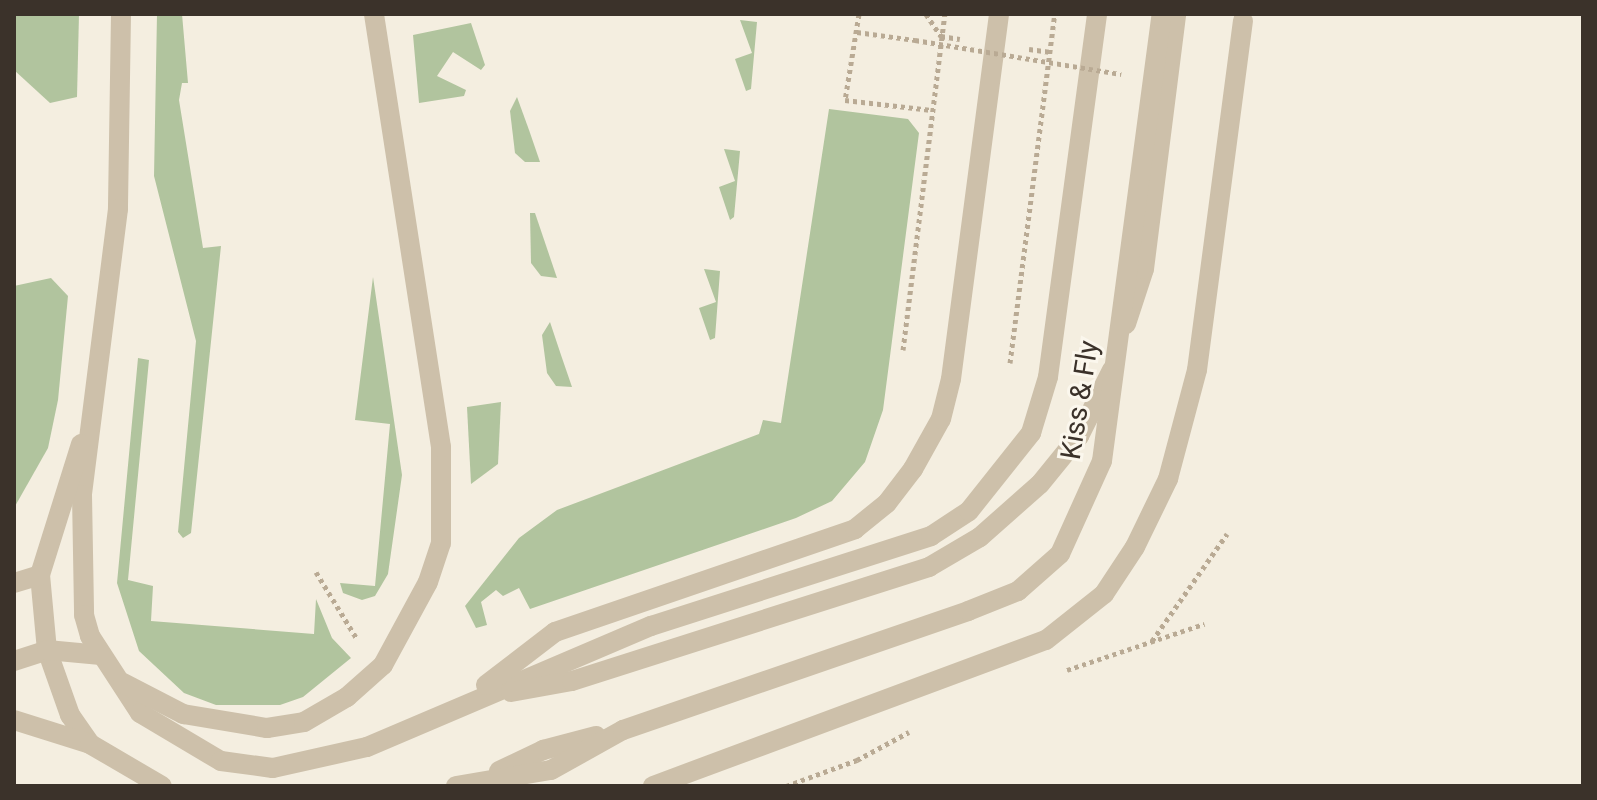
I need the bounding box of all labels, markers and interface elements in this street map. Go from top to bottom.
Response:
street label: Kiss & Fly [1054,338,1106,462]

